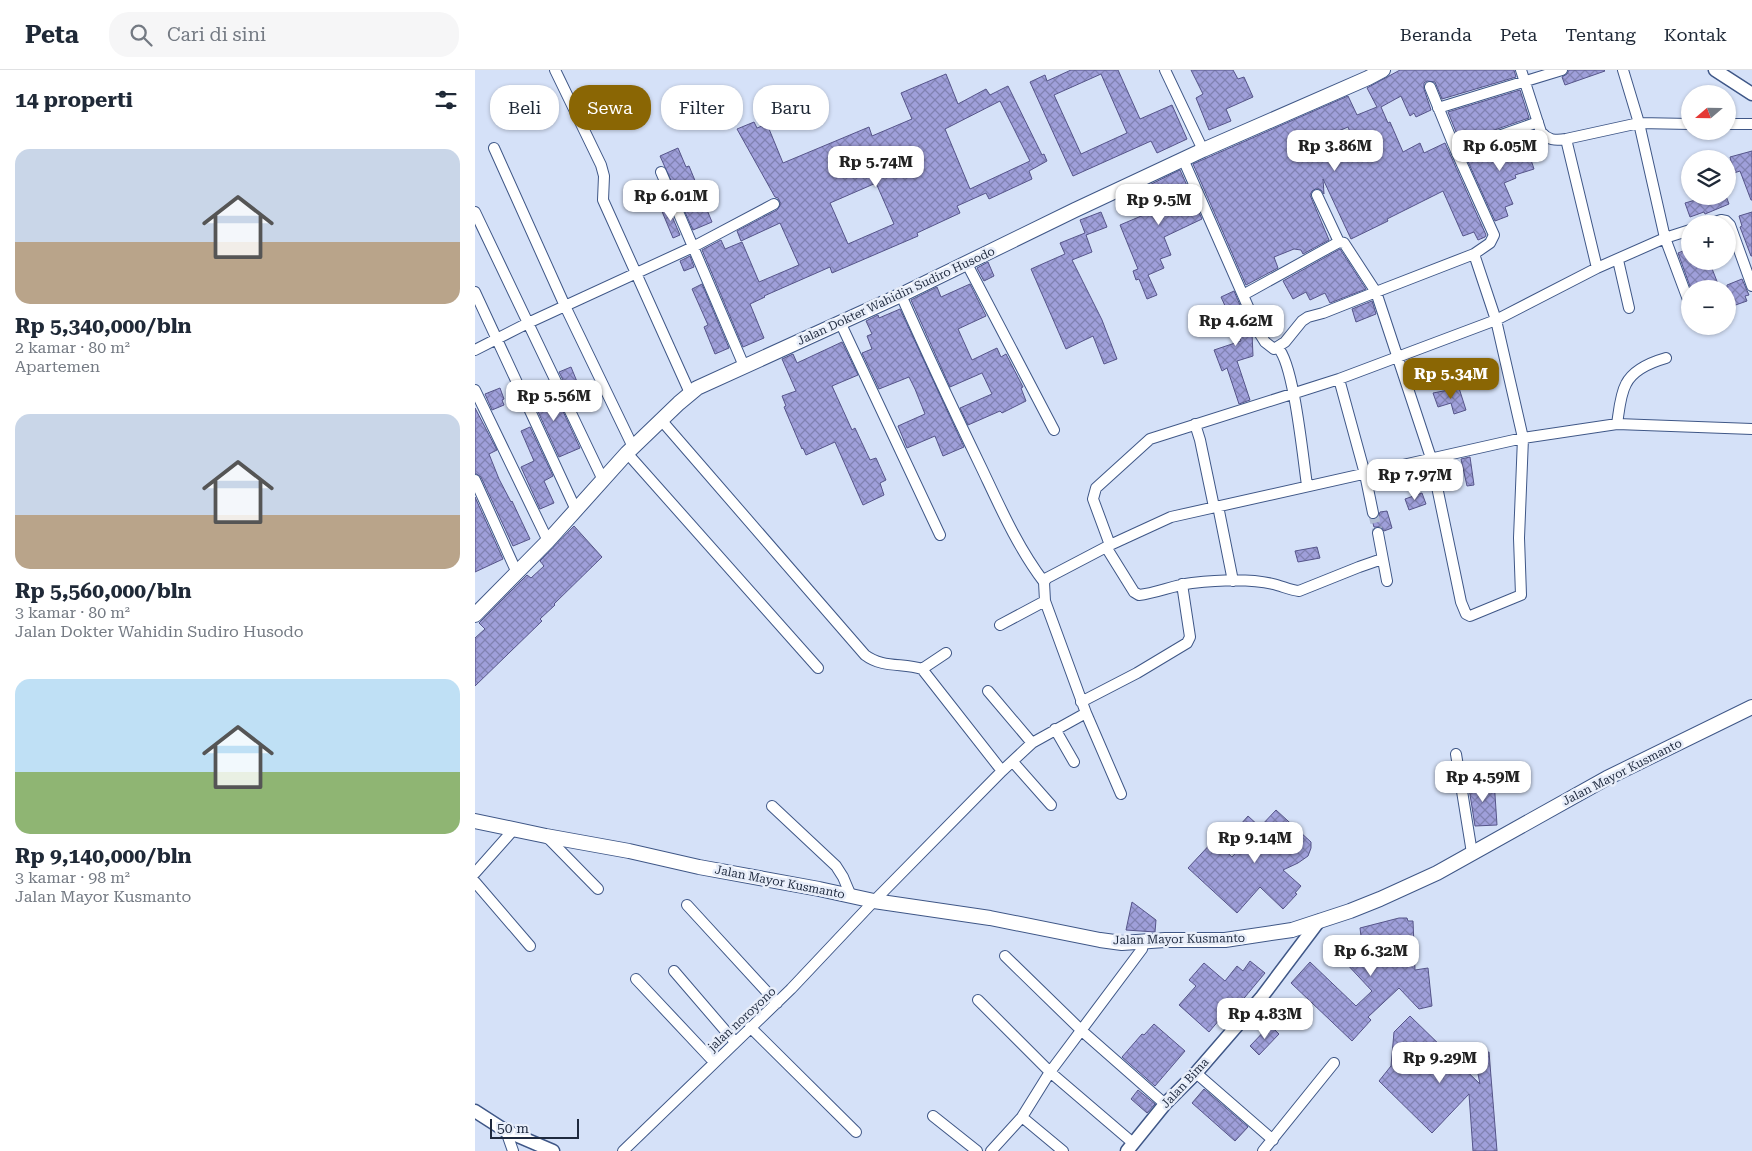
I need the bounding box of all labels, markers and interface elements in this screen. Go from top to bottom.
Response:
search box [109,12,459,57]
text: Peta [25,21,79,49]
icon: search [127,21,155,49]
text: Cari di sini [167,23,266,46]
text: Beranda [1400,24,1472,45]
text: Peta [1500,24,1537,45]
text: Tentang [1565,24,1636,45]
text: Kontak [1664,24,1727,45]
chip: Beli [490,85,559,130]
chip: Sewa [569,85,651,130]
chip: Filter [661,85,743,130]
chip: Baru [753,85,829,130]
north arrow [1681,85,1736,140]
map controls [1681,85,1736,335]
icon: filters [432,86,460,114]
text: 14 properti [15,88,133,112]
pin: Rp 3.86M [1283,129,1387,172]
pin: Rp 6.05M [1448,129,1552,172]
text: Rp 3.86M [1298,136,1372,155]
text: Rp 6.05M [1463,136,1537,155]
pin: Rp 5.74M [824,146,928,188]
button: layers [1681,150,1736,205]
text: Rp 5.74M [839,152,913,171]
pin: Rp 6.01M [619,180,723,222]
icon: home [193,182,283,272]
pin: Rp 9.5M [1113,184,1205,226]
text: Rp 6.01M [634,186,708,205]
text: Rp 9.5M [1126,190,1192,209]
button: + [1681,215,1736,270]
street label: Jalan Dokter Wahidin Sudiro Husodo [795,244,997,348]
button: − [1681,280,1736,335]
pin: Rp 4.62M [1184,304,1288,347]
text: Rp 4.62M [1199,311,1273,330]
text: Rp 5,340,000/bln [15,314,192,338]
text: 2 kamar · 80 m² [15,338,130,357]
text: Apartemen [15,357,100,376]
pin: Rp 5.34M [1399,358,1503,400]
text: Rp 5.34M [1414,364,1488,383]
pin: Rp 5.56M [502,380,606,422]
text: Rp 5.56M [517,386,591,405]
icon: home [193,447,283,537]
pin: Rp 7.97M [1363,458,1467,501]
text: Rp 7.97M [1378,465,1452,484]
text: Rp 5,560,000/bln [15,579,192,603]
text: 3 kamar · 80 m² [15,603,130,622]
text: Jalan Dokter Wahidin Sudiro Husodo [15,622,304,641]
icon: home [193,712,283,802]
street label: Jalan Mayor Kusmanto [1560,736,1684,808]
pin: Rp 4.59M [1431,760,1535,803]
text: Rp 4.59M [1446,767,1520,786]
pin: Rp 9.14M [1203,822,1307,864]
text: Rp 9.14M [1218,828,1292,847]
text: Rp 9,140,000/bln [15,844,192,868]
street label: Jalan Mayor Kusmanto [714,863,846,901]
text: 3 kamar · 98 m² [15,868,130,887]
text: Jalan Mayor Kusmanto [15,887,191,906]
street label: Jalan Mayor Kusmanto [1113,931,1245,947]
pin: Rp 6.32M [1319,934,1423,977]
text: Rp 6.32M [1334,941,1408,960]
street label: jalan noroyono [705,984,779,1055]
pin: Rp 4.83M [1213,998,1317,1040]
text: Rp 4.83M [1228,1004,1302,1023]
pin: Rp 9.29M [1388,1042,1492,1084]
text: Rp 9.29M [1403,1048,1477,1067]
street label: Jalan Bima [1158,1055,1212,1111]
scale bar [490,1116,579,1139]
text: 50 m [497,1120,529,1136]

